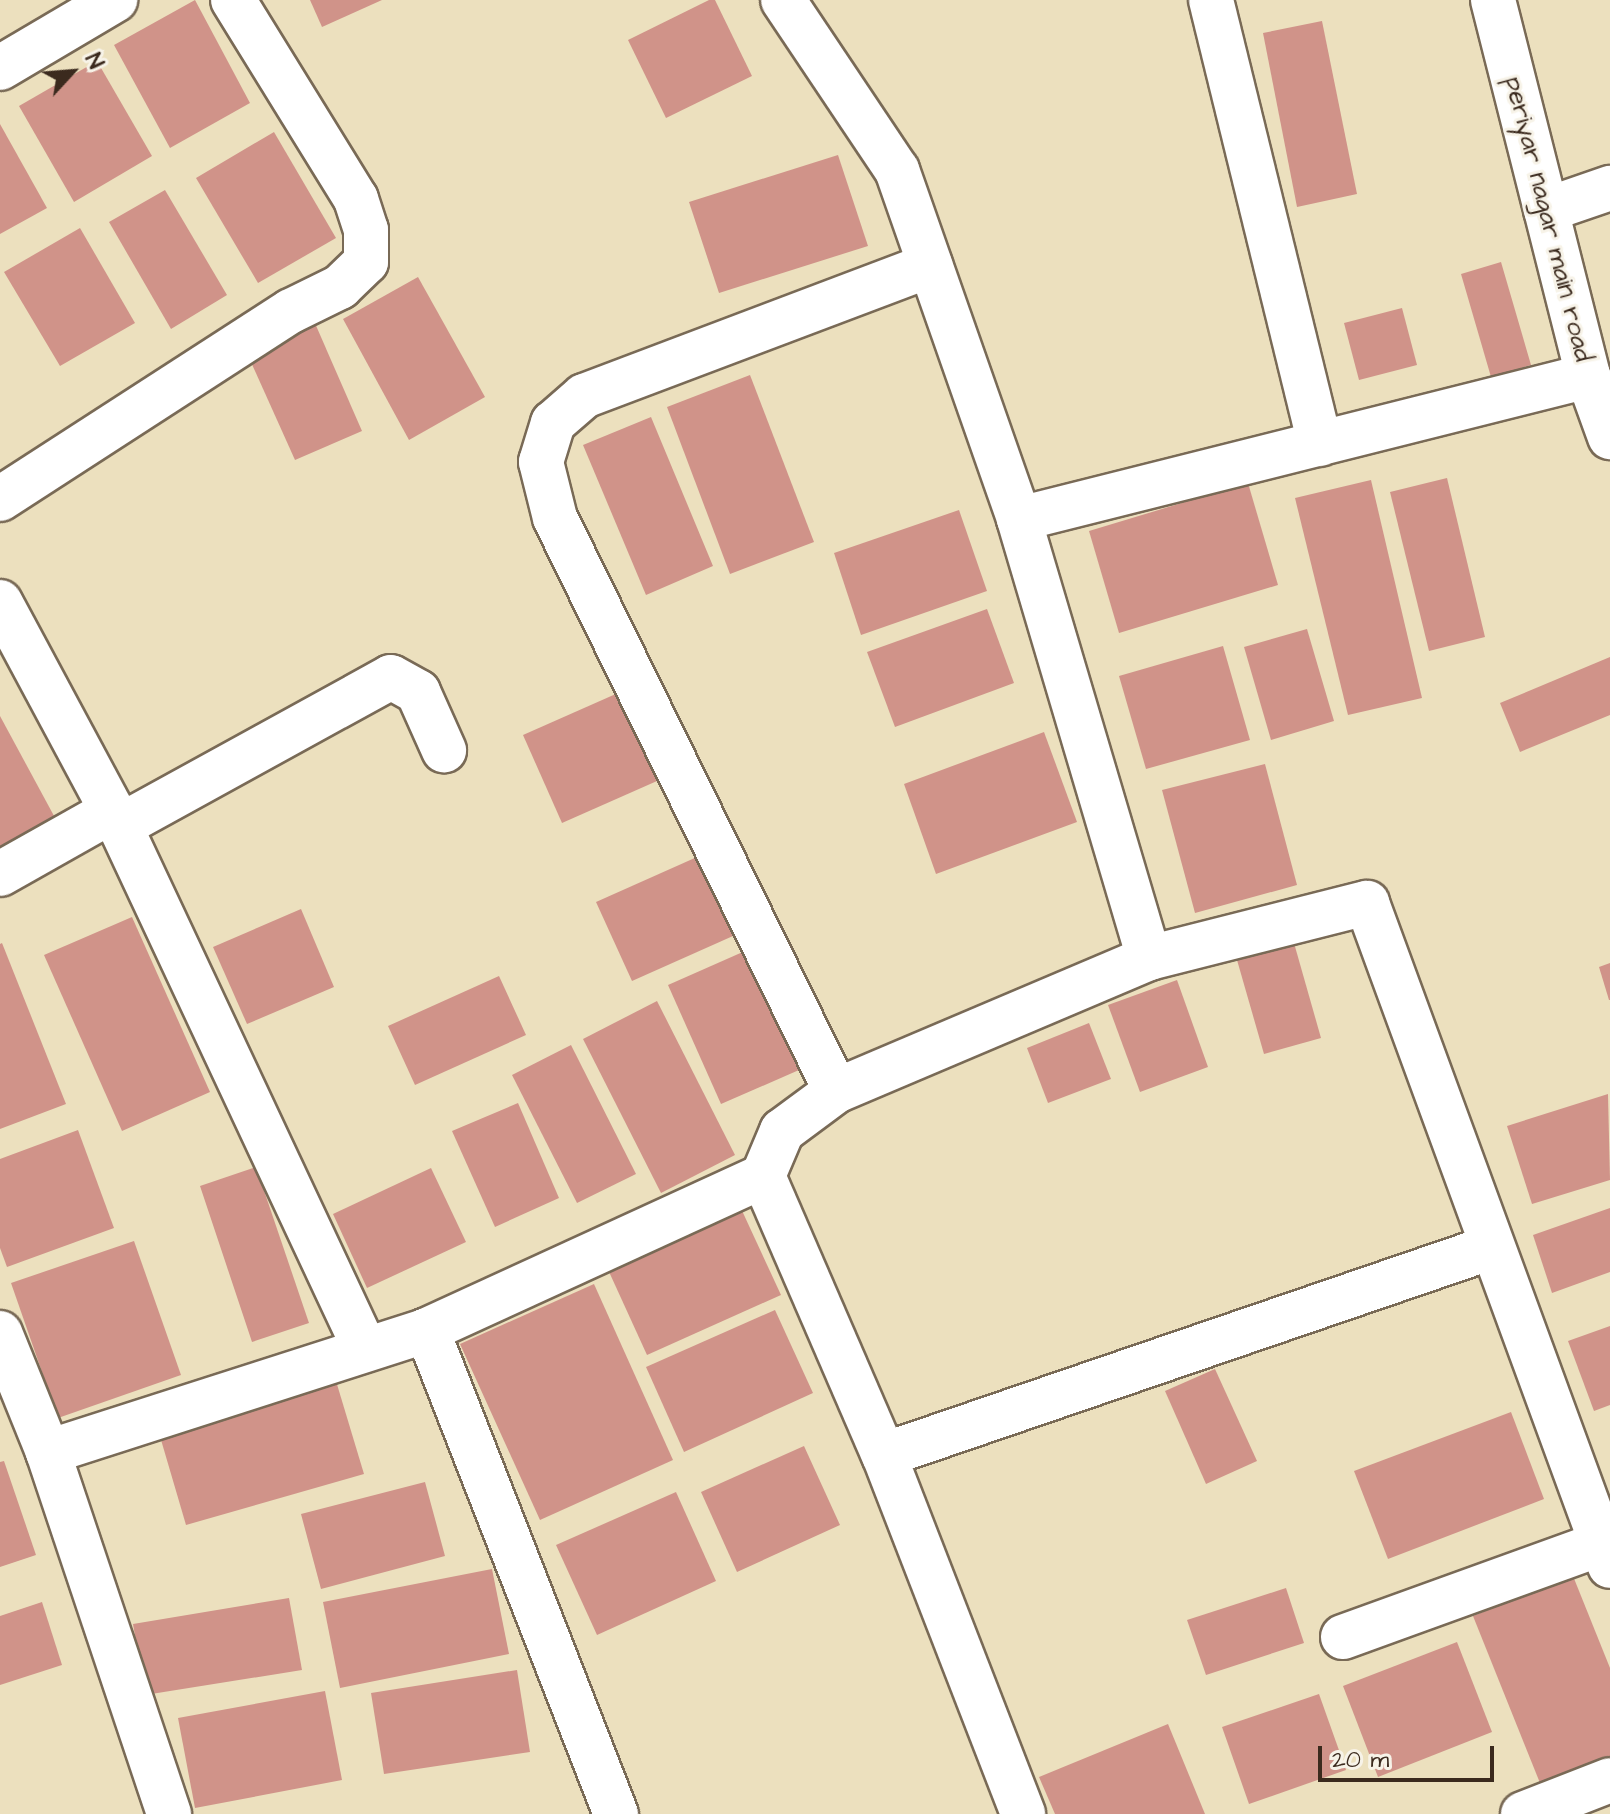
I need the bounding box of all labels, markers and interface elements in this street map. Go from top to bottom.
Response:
north arrow [32,32,112,112]
text: N [77,48,111,74]
street label: periyar nagar main road [1497,73,1599,365]
scale bar [1322,1730,1498,1780]
text: 20 m [1332,1743,1389,1777]

